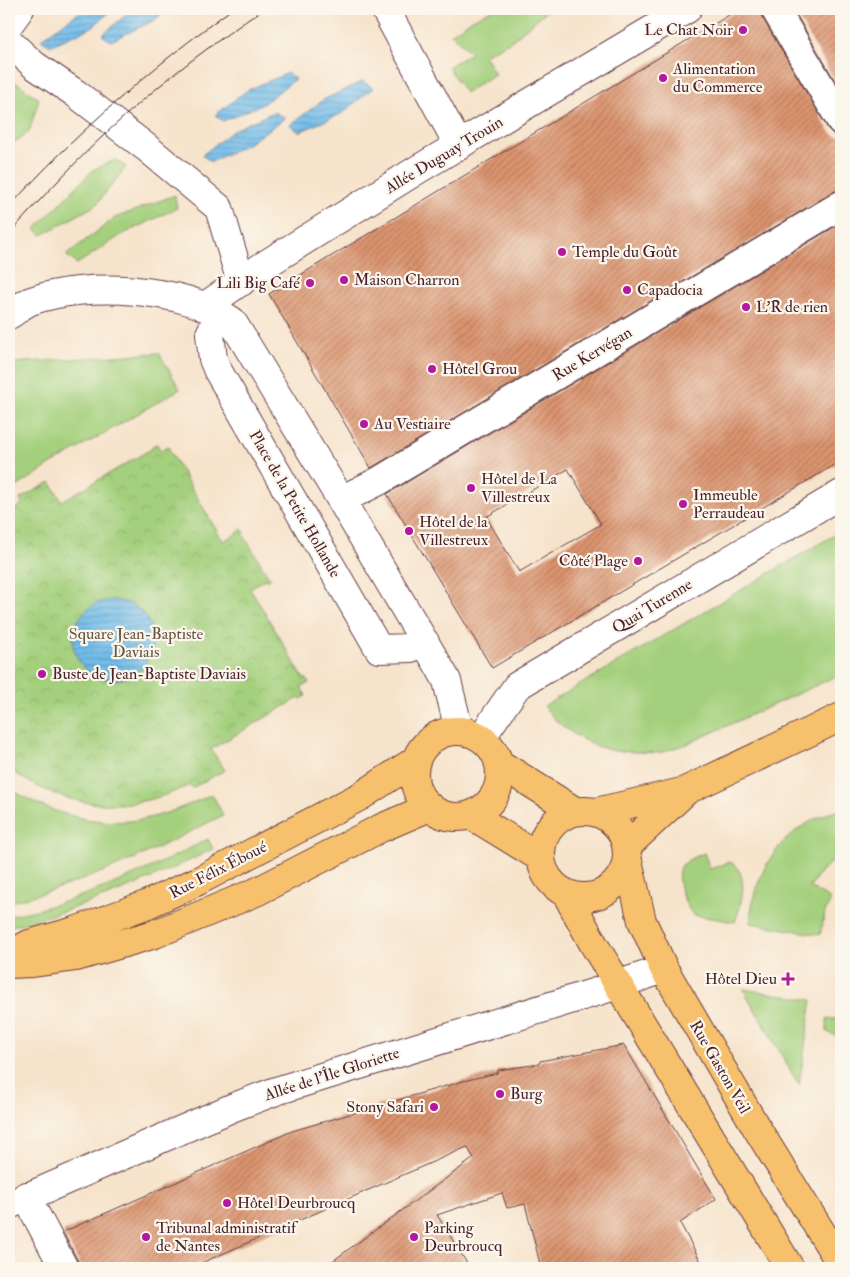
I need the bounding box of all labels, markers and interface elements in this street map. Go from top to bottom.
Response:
place label: Le Chat Noir [644,20,733,40]
marker: Le Chat Noir [737,24,749,36]
place label: Alimentation du Commerce [672,59,763,97]
marker: Alimentation du Commerce [657,72,669,84]
street label: Allée Duguay Trouin [381,112,507,199]
place label: Temple du Goût [572,242,677,263]
marker: Temple du Goût [556,246,568,258]
place label: Maison Charron [354,270,460,290]
place label: Lili Big Café [217,273,300,293]
marker: Maison Charron [338,274,350,286]
marker: Lili Big Café [304,277,316,289]
place label: Capadocia [637,280,703,301]
marker: Capadocia [621,284,633,296]
place label: L'R de rien [756,297,828,317]
marker: L'R de rien [740,301,752,313]
street label: Rue Kervégan [548,322,636,386]
place label: Hôtel Grou [442,359,517,379]
marker: Hôtel Grou [426,363,438,375]
place label: Au Vestiaire [373,414,451,434]
marker: Au Vestiaire [358,418,370,430]
street label: Place de la Petite Hollande [245,427,346,581]
place label: Hôtel de La Villestreux [481,469,557,507]
marker: Hôtel de La Villestreux [465,482,477,494]
place label: Immeuble Perraudeau [693,485,765,523]
marker: Immeuble Perraudeau [677,498,689,510]
place label: Hôtel de la Villestreux [419,512,488,550]
marker: Hôtel de la Villestreux [403,525,415,537]
place label: Côté Plage [559,551,628,571]
marker: Côté Plage [632,555,644,567]
street label: Quai Turenne [608,574,696,638]
park label: Square Jean-Baptiste Daviais [69,624,204,662]
place label: Buste de Jean-Baptiste Daviais [52,664,246,685]
marker: Buste de Jean-Baptiste Daviais [36,668,48,680]
street label: Rue Félix Éboué [165,836,270,903]
place label: Hôtel Dieu [705,969,777,989]
marker: Hôtel Dieu [781,972,795,986]
street label: Rue Gaston Veil [685,1017,755,1117]
street label: Allée de l'Île Gloriette [261,1043,402,1106]
place label: Burg [510,1084,544,1104]
marker: Burg [494,1088,506,1100]
place label: Stony Safari [346,1097,424,1117]
marker: Stony Safari [428,1101,440,1113]
place label: Hôtel Deurbroucq [237,1193,356,1213]
marker: Hôtel Deurbroucq [221,1197,233,1209]
place label: Tribunal administratif de Nantes [156,1218,299,1256]
place label: Parking Deurbroucq [424,1218,503,1256]
marker: Tribunal administratif de Nantes [140,1231,152,1243]
marker: Parking Deurbroucq [408,1231,420,1243]

